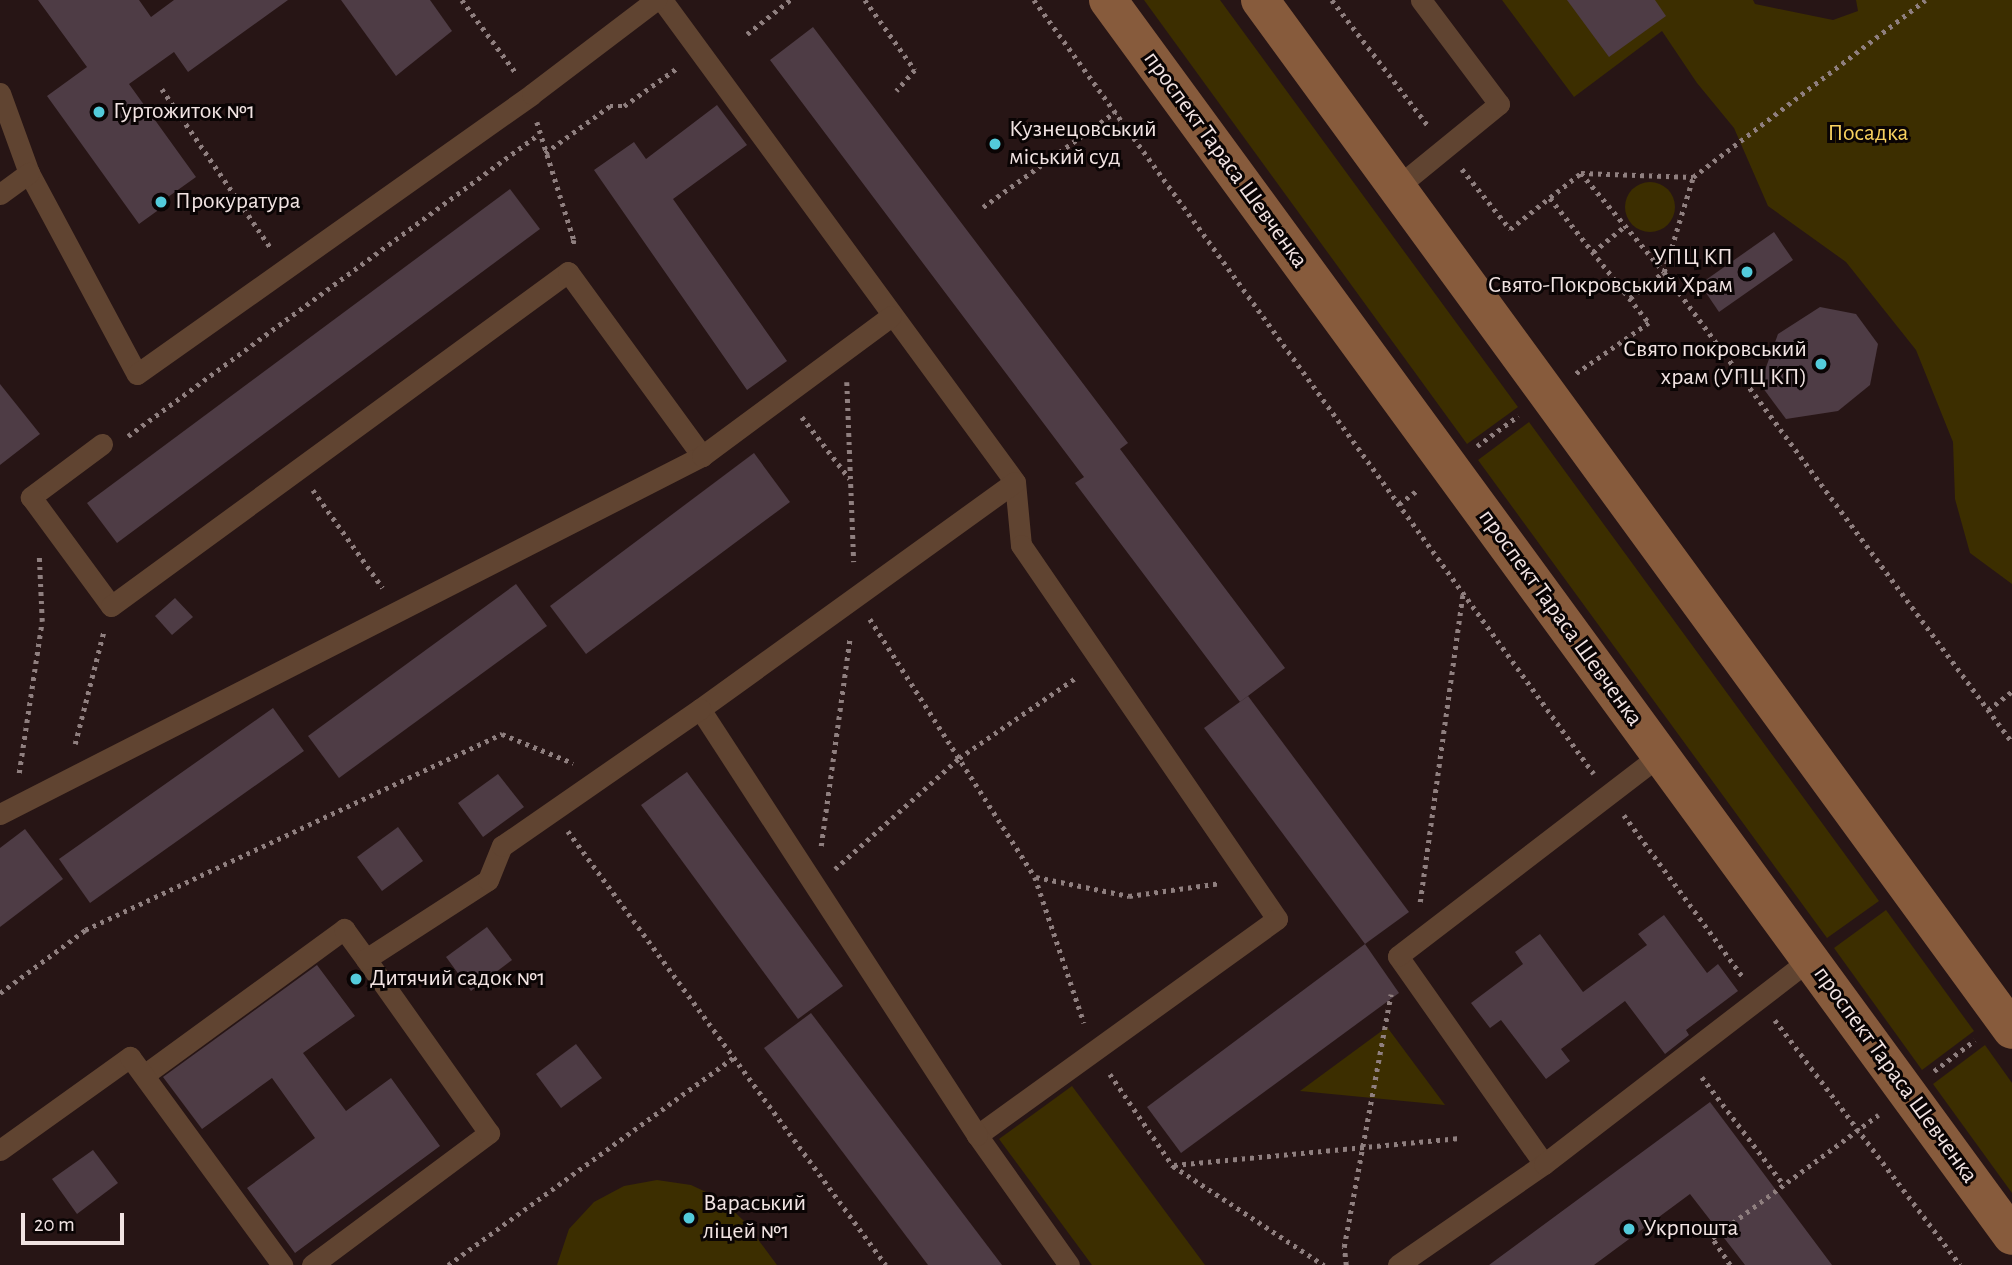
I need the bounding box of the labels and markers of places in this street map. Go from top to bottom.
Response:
place label: Гуртожиток №1 [113,98,255,126]
marker: Гуртожиток №1 [91,104,107,120]
place label: Кузнецовський міський суд [1009,116,1157,172]
marker: Кузнецовський міський суд [987,136,1003,152]
place label: Прокуратура [175,188,301,216]
marker: Прокуратура [153,194,169,210]
place label: УПЦ КП Свято-Покровський Храм [1488,244,1733,300]
marker: УПЦ КП Свято-Покровський Храм [1739,264,1755,280]
place label: Свято покровський храм (УПЦ КП) [1623,336,1807,392]
marker: Свято покровський храм (УПЦ КП) [1813,356,1829,372]
place label: Дитячий садок №1 [370,965,545,993]
marker: Дитячий садок №1 [348,971,364,987]
place label: Вараський ліцей №1 [703,1190,806,1246]
marker: Вараський ліцей №1 [681,1210,697,1226]
place label: Укрпошта [1643,1215,1739,1243]
marker: Укрпошта [1621,1221,1637,1237]

